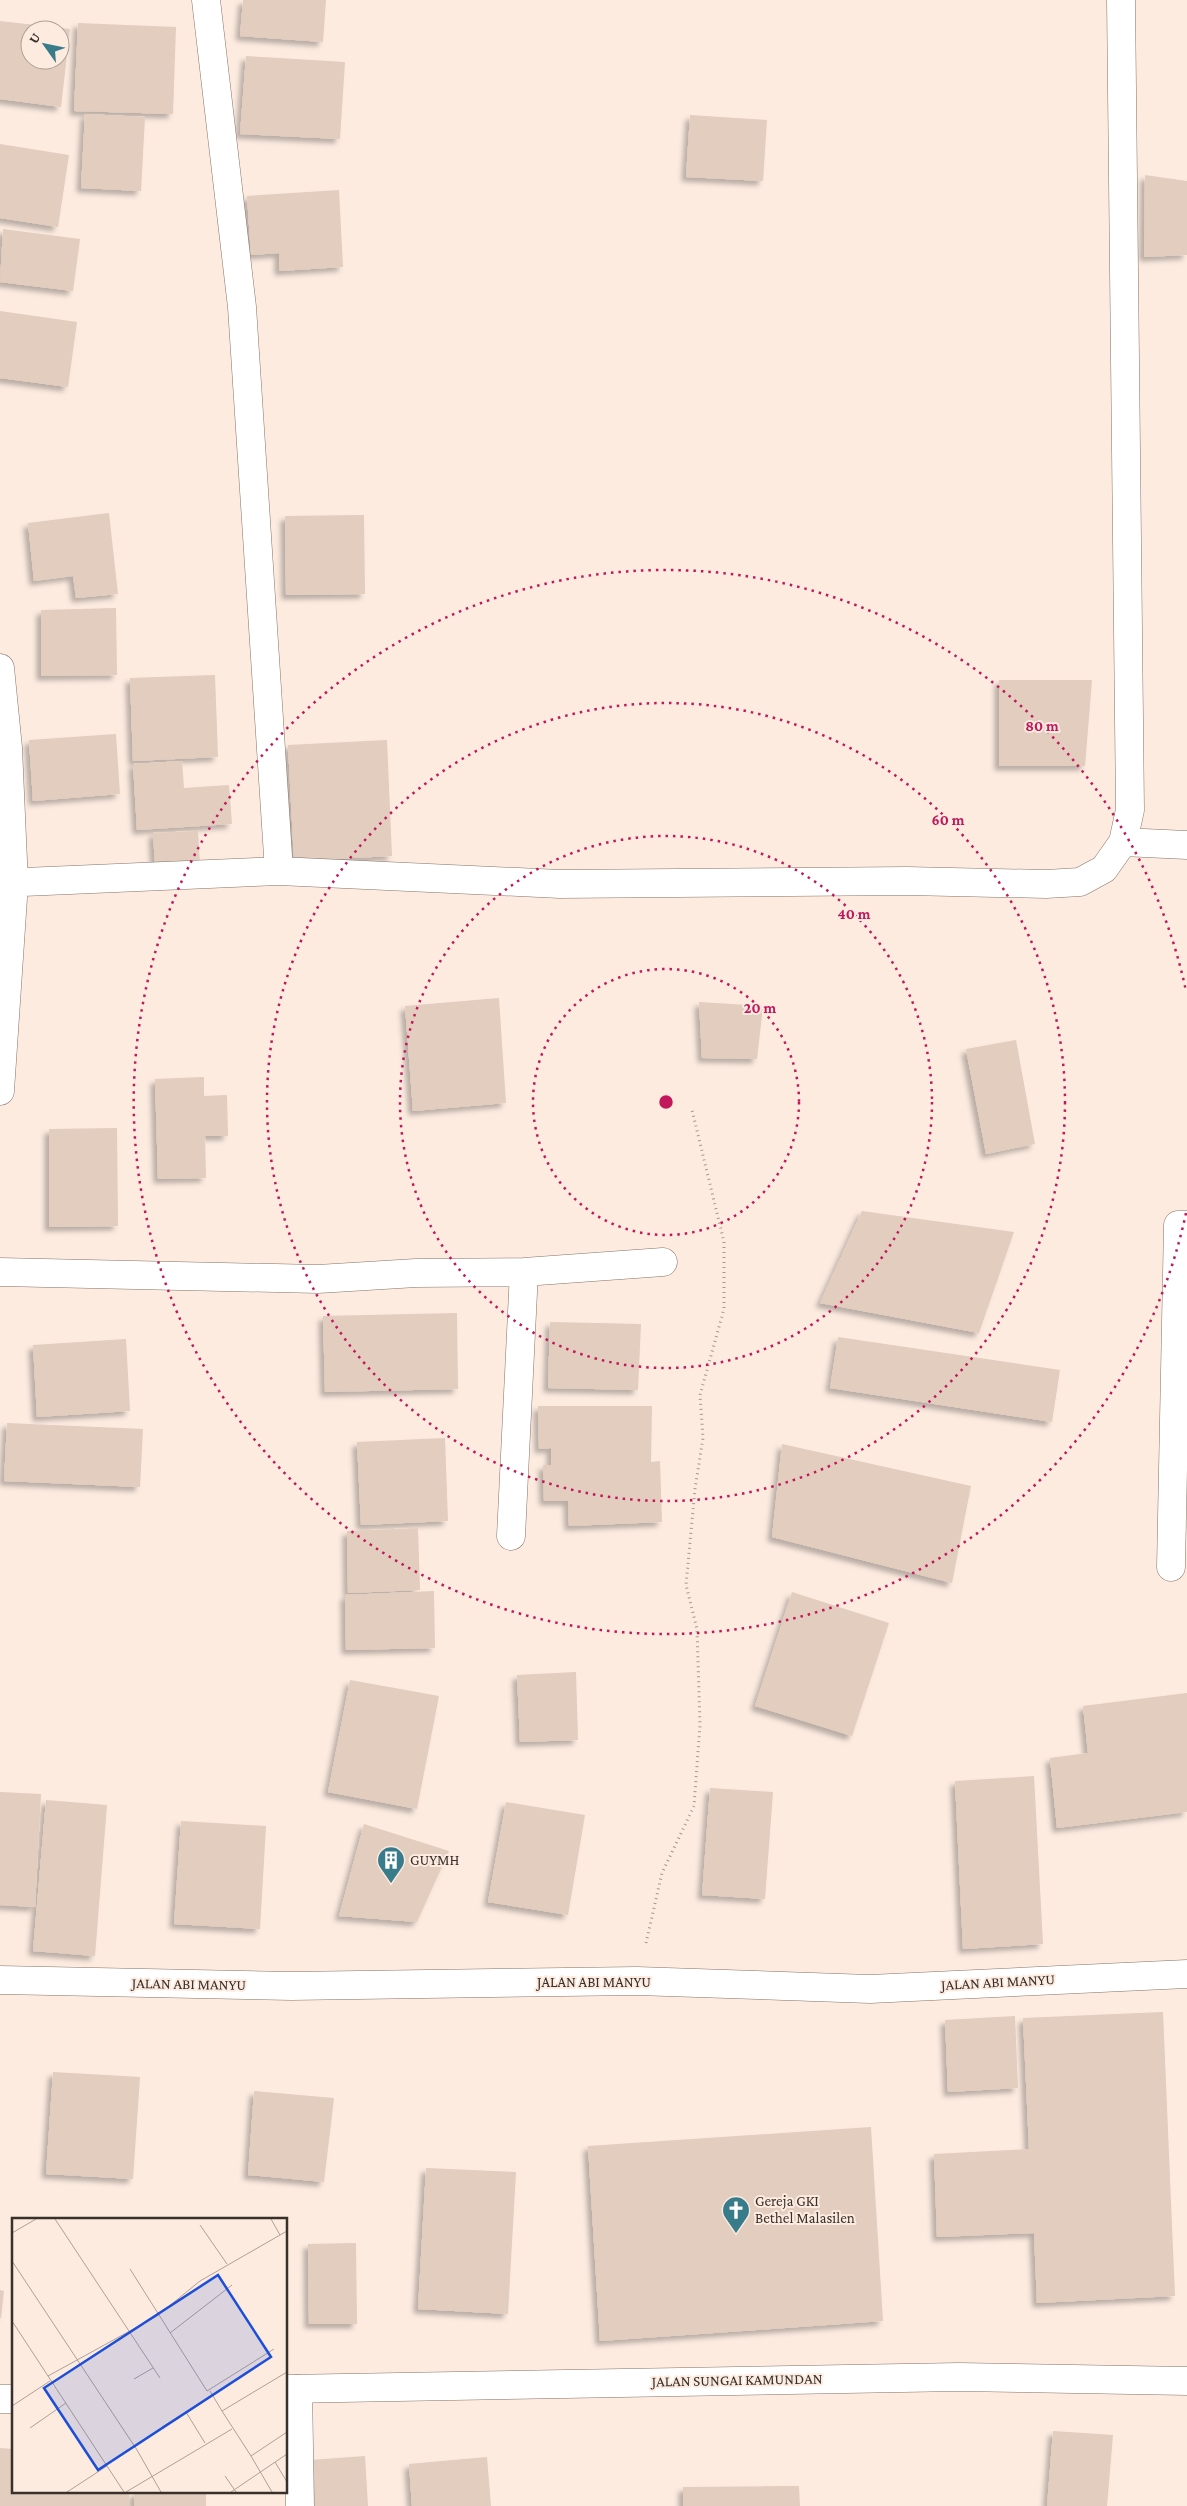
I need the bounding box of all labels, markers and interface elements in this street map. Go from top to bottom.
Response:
north arrow [20,20,70,70]
text: U [25,29,44,46]
text: 80 m [1025,718,1059,734]
text: 60 m [932,812,965,828]
text: 40 m [838,906,871,922]
text: 20 m [744,1000,776,1016]
centre of rings [657,1093,675,1111]
building icon: GUYMH [376,1845,406,1884]
place label: GUYMH [410,1852,460,1868]
street label: JALAN ABI MANYU [939,1971,1056,1994]
street label: JALAN ABI MANYU [535,1974,651,1991]
street label: JALAN ABI MANYU [130,1975,246,1994]
place label: Gereja GKI Bethel Malasilen [755,2193,855,2226]
church icon: Gereja GKI Bethel Malasilen [721,2195,751,2234]
inset map [12,2218,288,2494]
street label: JALAN SUNGAI KAMUNDAN [649,2371,823,2391]

